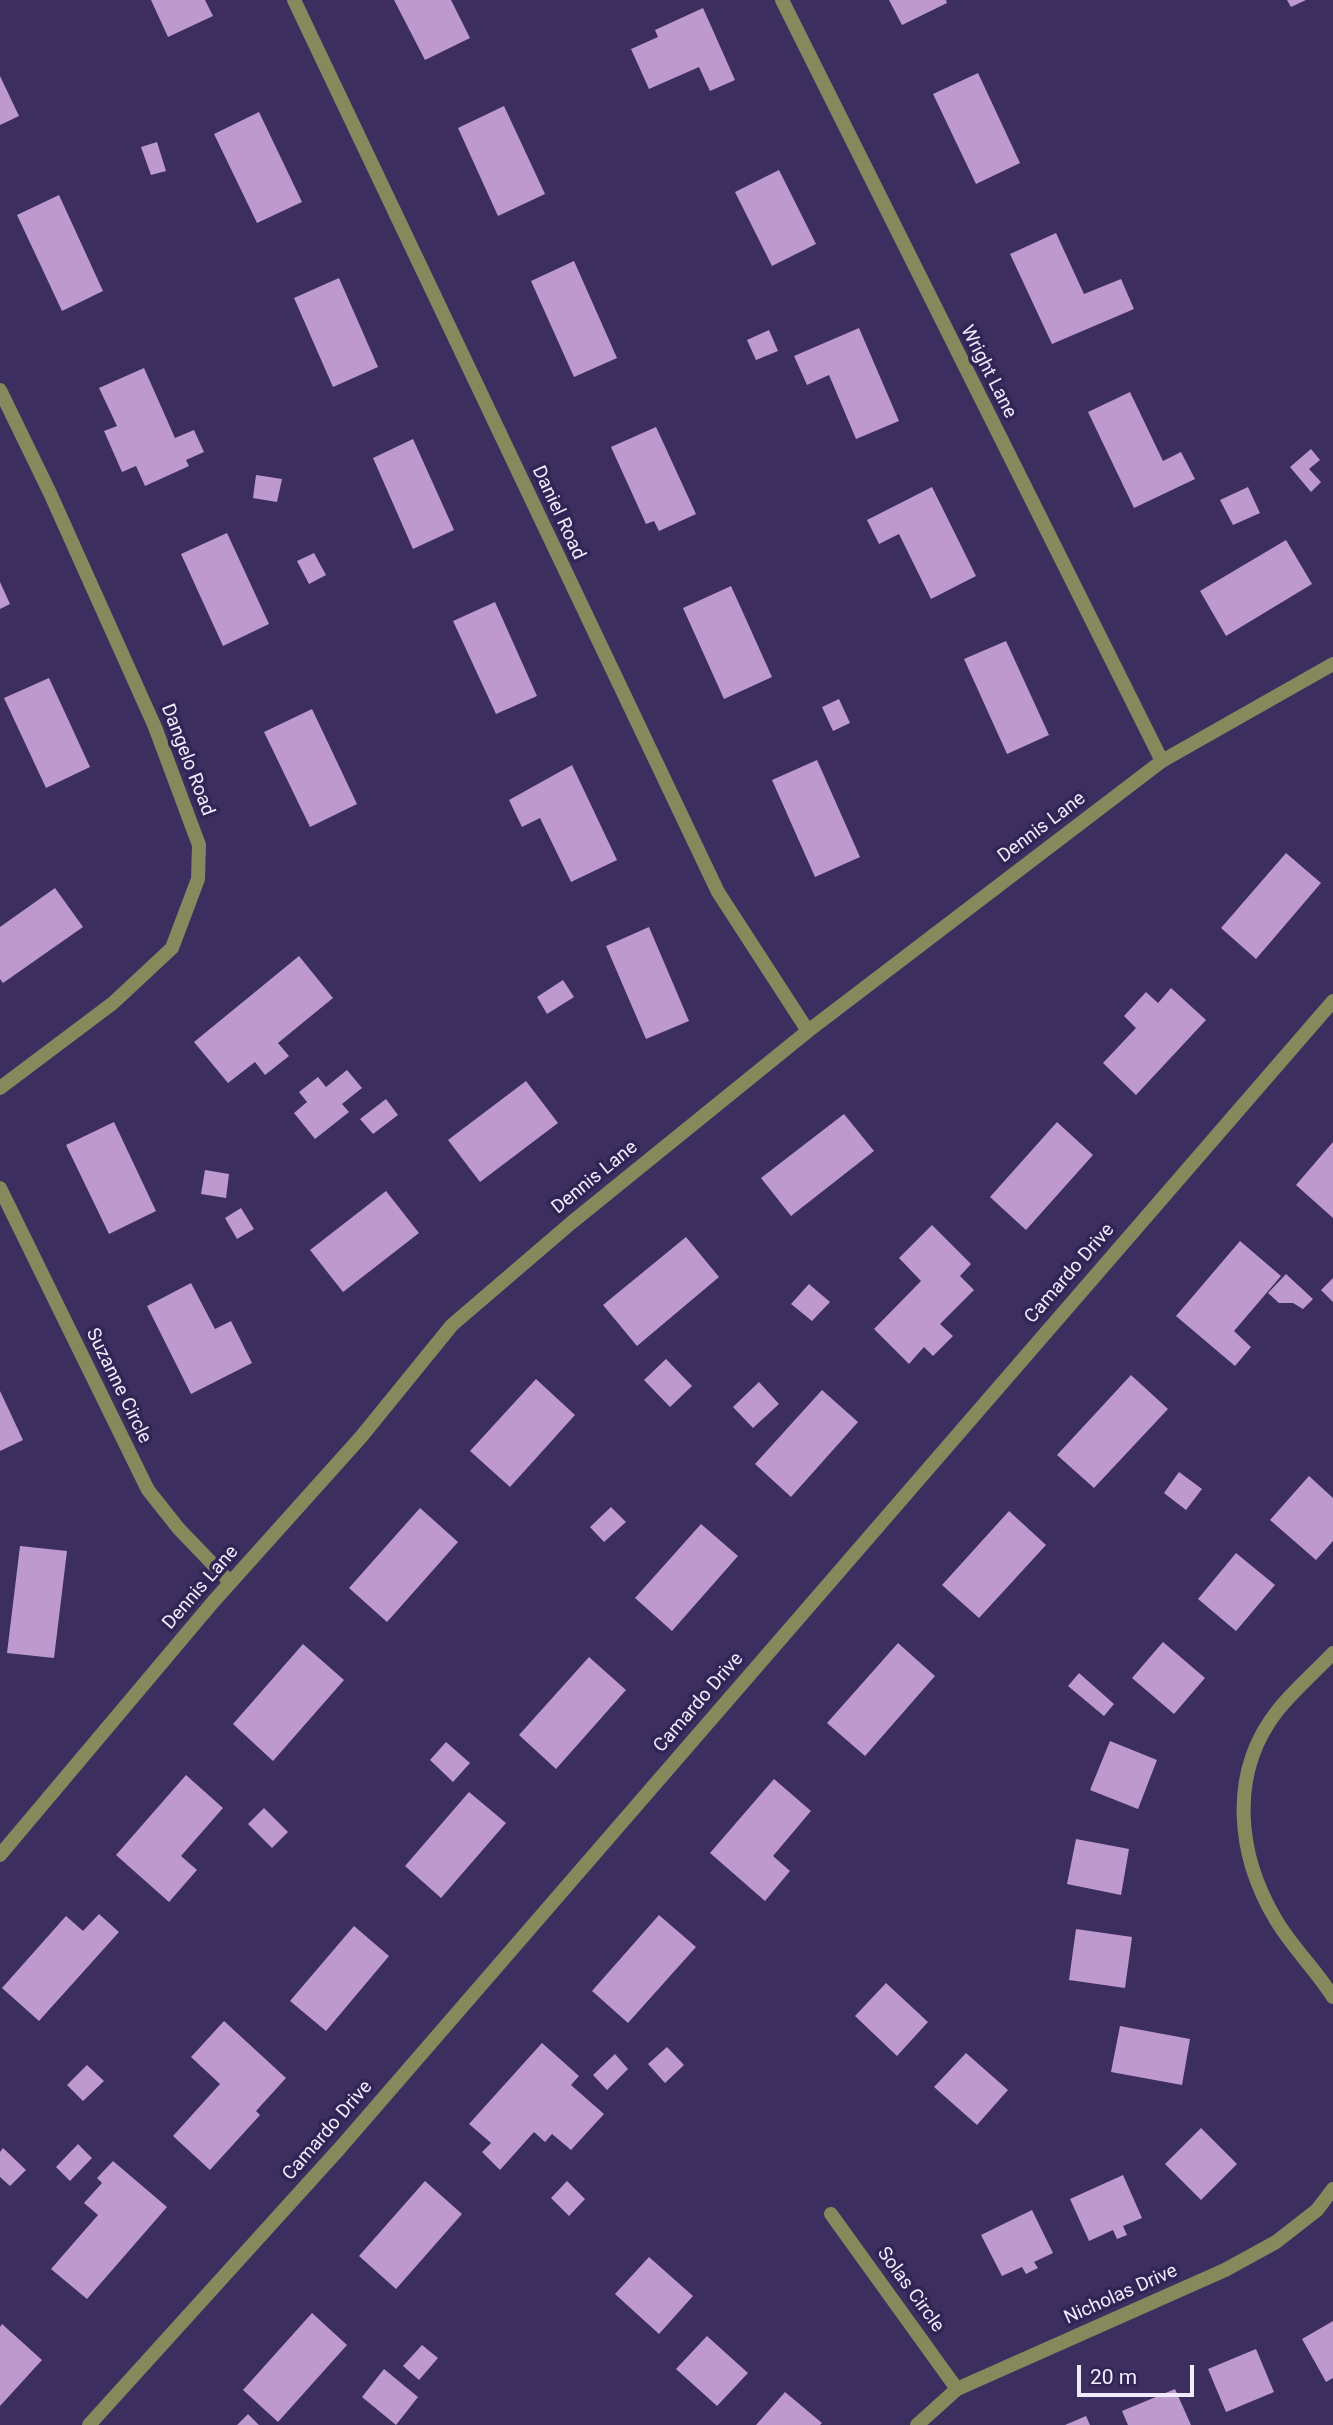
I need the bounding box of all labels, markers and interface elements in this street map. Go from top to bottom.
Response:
street label: Wright Lane [955,322,1021,422]
street label: Daniel Road [526,462,590,564]
street label: Dangelo Road [155,701,219,819]
street label: Dennis Lane [994,788,1090,868]
street label: Dennis Lane [547,1136,643,1220]
street label: Camardo Drive [1020,1219,1120,1329]
street label: Suzanne Circle [80,1325,156,1447]
street label: Dennis Lane [158,1541,244,1635]
street label: Camardo Drive [649,1648,749,1758]
street label: Camardo Drive [278,2076,378,2186]
street label: Solas Circle [872,2243,948,2337]
street label: Nicholas Drive [1061,2260,1181,2330]
scale bar [1081,2352,1198,2396]
text: 20 m [1090,2365,1137,2389]

